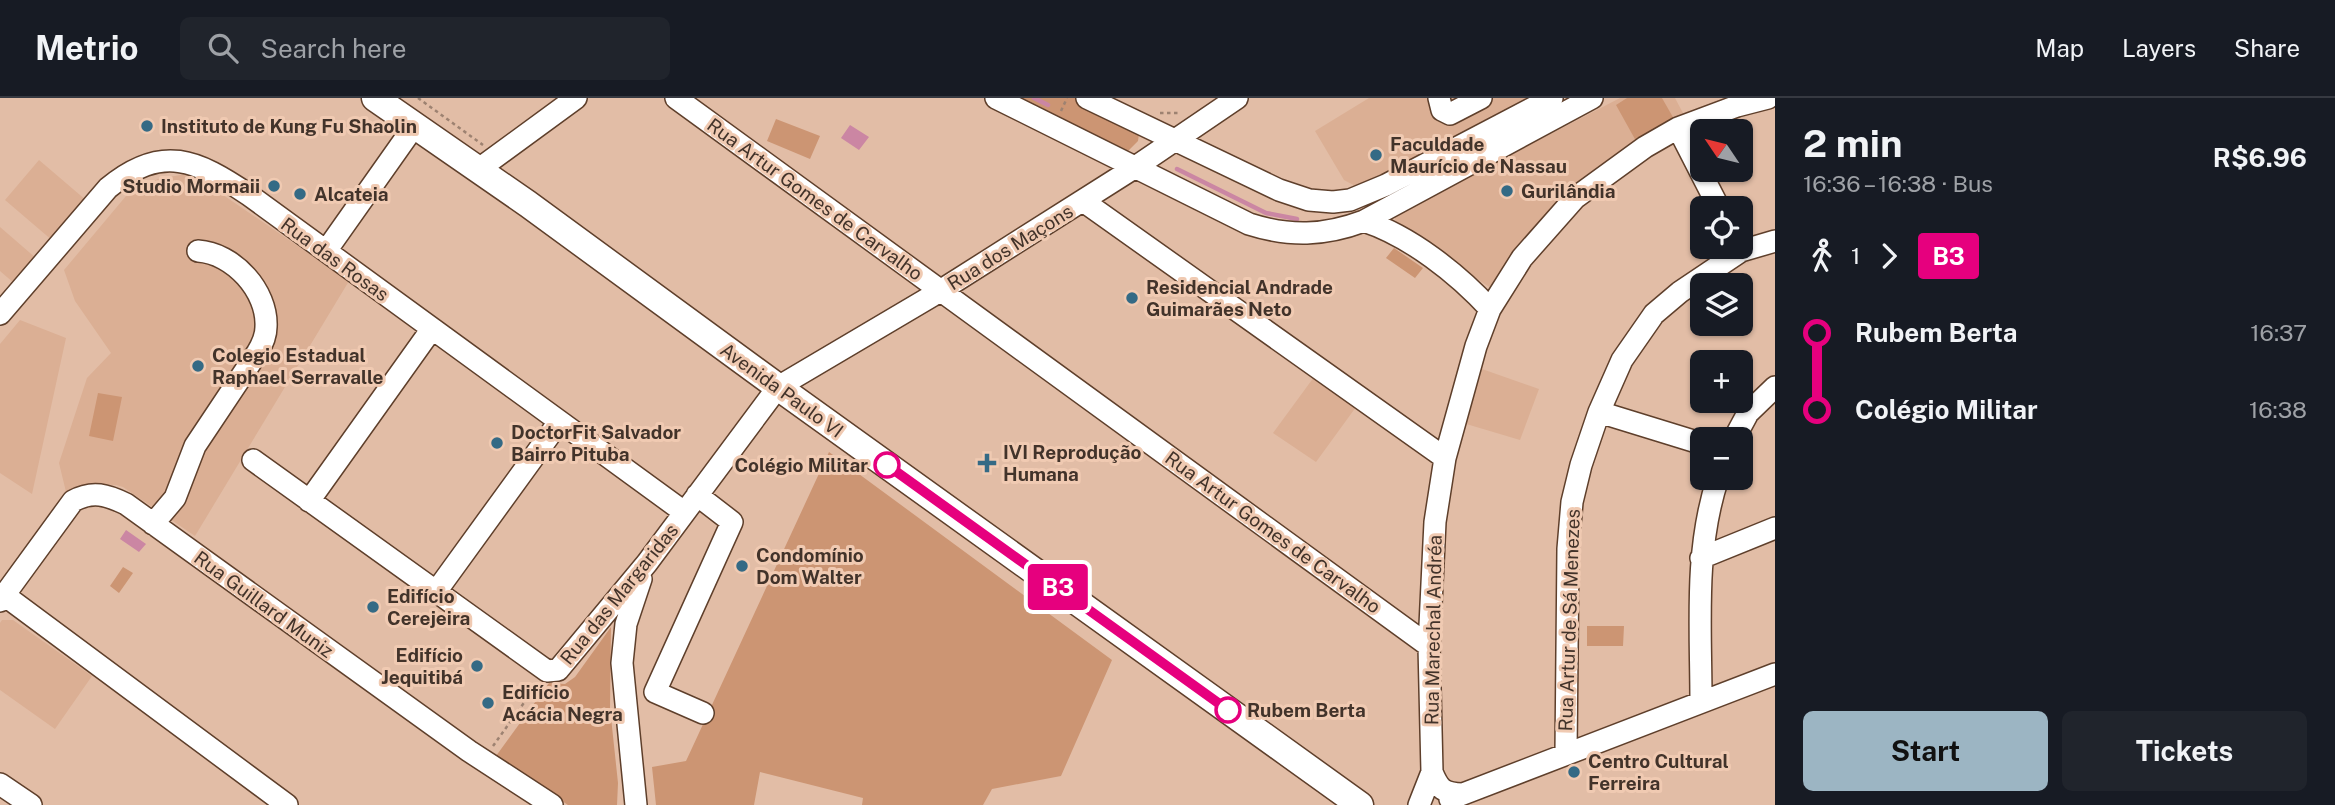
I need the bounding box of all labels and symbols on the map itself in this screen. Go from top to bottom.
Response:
street label: Rua Artur Gomes de Carvalho [703,113,927,285]
place label: Instituto de Kung Fu Shaolin [161,115,417,137]
marker: Instituto de Kung Fu Shaolin [139,118,155,134]
north arrow [1690,119,1754,182]
place label: Faculdade Maurício de Nassau [1390,133,1567,177]
marker: Faculdade Maurício de Nassau [1368,147,1384,163]
place label: Studio Mormaii [122,175,260,197]
marker: Studio Mormaii [266,178,282,194]
place label: Gurilândia [1521,180,1615,202]
place label: Alcateia [314,183,389,205]
marker: Gurilândia [1499,183,1515,199]
marker: Alcateia [292,186,308,202]
street label: Rua dos Maçons [943,200,1077,294]
street label: Rua das Rosas [277,213,393,305]
place label: Residencial Andrade Guimarães Neto [1146,276,1333,320]
marker: Residencial Andrade Guimarães Neto [1124,290,1140,306]
street label: Avenida Paulo VI [716,338,848,442]
place label: Colegio Estadual Raphael Serravalle [212,344,384,388]
marker: Colegio Estadual Raphael Serravalle [190,358,206,374]
place label: DoctorFit Salvador Bairro Pituba [511,421,681,465]
marker: DoctorFit Salvador Bairro Pituba [489,435,505,451]
place label: IVI Reprodução Humana [1003,441,1141,485]
street label: Rua Artur Gomes de Carvalho [1161,446,1385,618]
marker: Colégio Militar [874,452,900,478]
marker: IVI Reprodução Humana [977,453,997,473]
place label: Colégio Militar [734,454,868,476]
street label: Rua Artur de Sá Menezes [1554,508,1584,732]
street label: Rua das Margaridas [556,519,682,669]
street label: Rua Marechal Andréa [1420,535,1446,725]
place label: Condomínio Dom Walter [756,544,864,588]
street label: Rua Guillard Muniz [190,546,338,662]
marker: Condomínio Dom Walter [734,558,750,574]
line badge: B3 [1026,564,1090,610]
place label: Edifício Cerejeira [387,585,470,629]
marker: Edifício Cerejeira [365,599,381,615]
place label: Edifício Jequitibá [381,644,463,688]
marker: Edifício Jequitibá [469,658,485,674]
place label: Edifício Acácia Negra [502,681,623,725]
marker: Edifício Acácia Negra [480,695,496,711]
marker: Rubem Berta [1215,697,1241,723]
place label: Rubem Berta [1247,699,1366,721]
place label: Centro Cultural Ferreira [1588,750,1729,794]
marker: Centro Cultural Ferreira [1566,764,1582,780]

